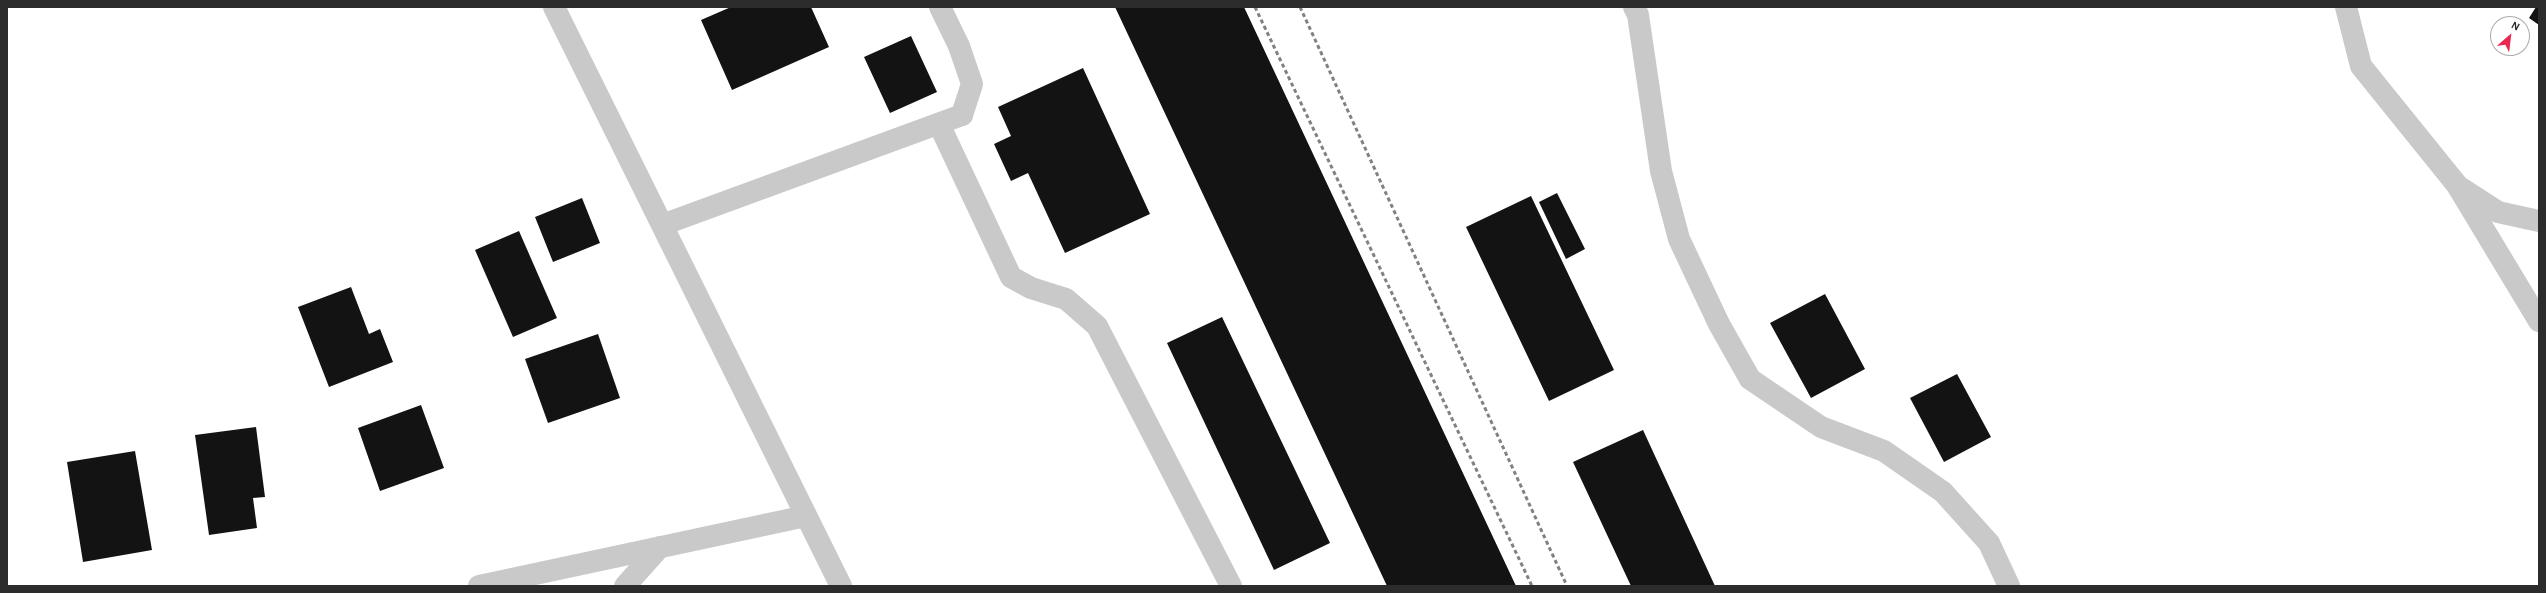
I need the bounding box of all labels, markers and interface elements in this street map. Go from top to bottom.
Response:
north arrow [2490,16,2530,56]
text: N [2509,19,2521,32]

